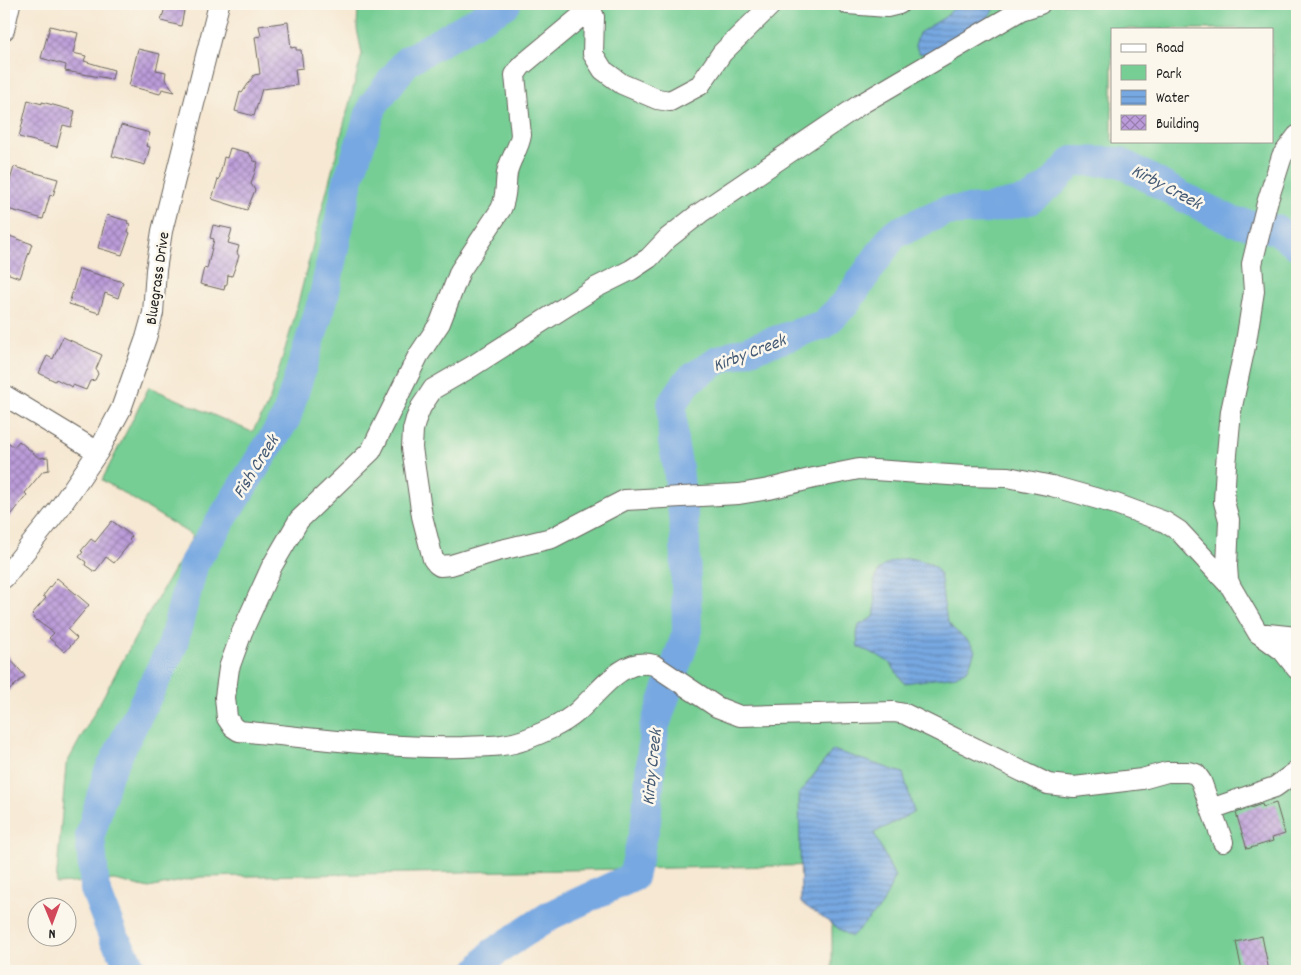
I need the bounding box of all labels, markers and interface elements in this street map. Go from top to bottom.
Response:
legend [1111,28,1274,142]
text: Road [1156,38,1184,60]
text: Park [1156,64,1182,86]
text: Water [1156,88,1190,110]
text: Building [1156,114,1199,136]
water label: Kirby Creek [1126,159,1207,218]
street label: Bluegrass Drive [141,230,176,326]
water label: Kirby Creek [710,328,791,380]
water label: Fish Creek [228,430,287,504]
water label: Kirby Creek [637,726,670,807]
north arrow [28,898,78,948]
text: N [48,923,56,943]

